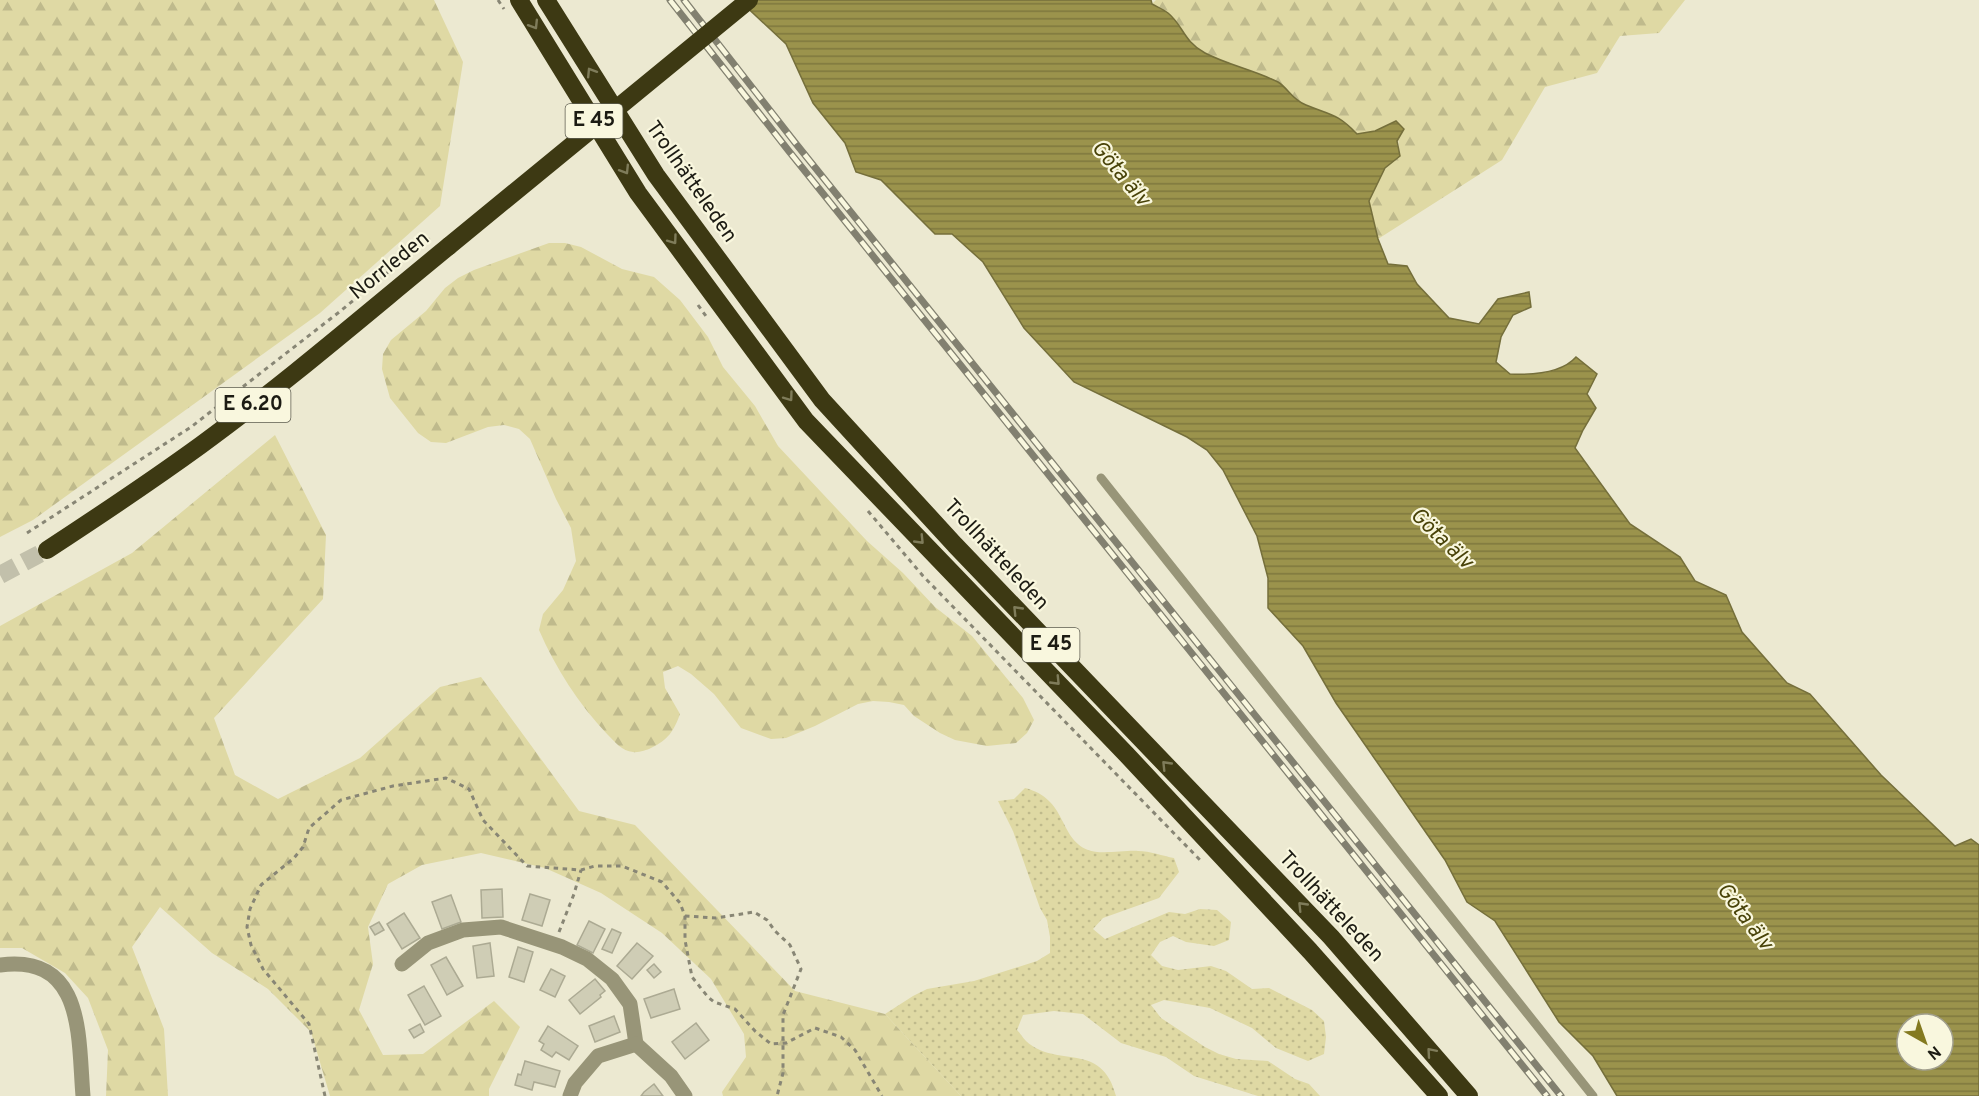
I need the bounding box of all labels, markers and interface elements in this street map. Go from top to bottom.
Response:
one-way arrow [527,19,539,29]
one-way arrow [587,68,599,78]
road number: E 45 [566,104,622,138]
street label: Trollhätteleden [639,116,743,248]
water label: Göta älv [1085,136,1157,214]
one-way arrow [617,164,629,174]
street label: Norrleden [345,226,435,306]
one-way arrow [666,233,677,244]
road number: E 6.20 [216,388,290,422]
one-way arrow [781,390,792,401]
street label: Trollhätteleden [937,494,1055,616]
water label: Göta älv [1404,502,1480,577]
one-way arrow [913,533,924,544]
one-way arrow [1013,606,1024,616]
road number: E 45 [1022,628,1080,662]
one-way arrow [1048,673,1059,684]
one-way arrow [1163,762,1174,773]
street label: Trollhätteleden [1272,846,1390,968]
water label: Göta älv [1710,878,1779,958]
one-way arrow [1298,903,1309,914]
north arrow [1895,1012,1955,1072]
text: N [1923,1041,1944,1063]
one-way arrow [1427,1048,1438,1059]

